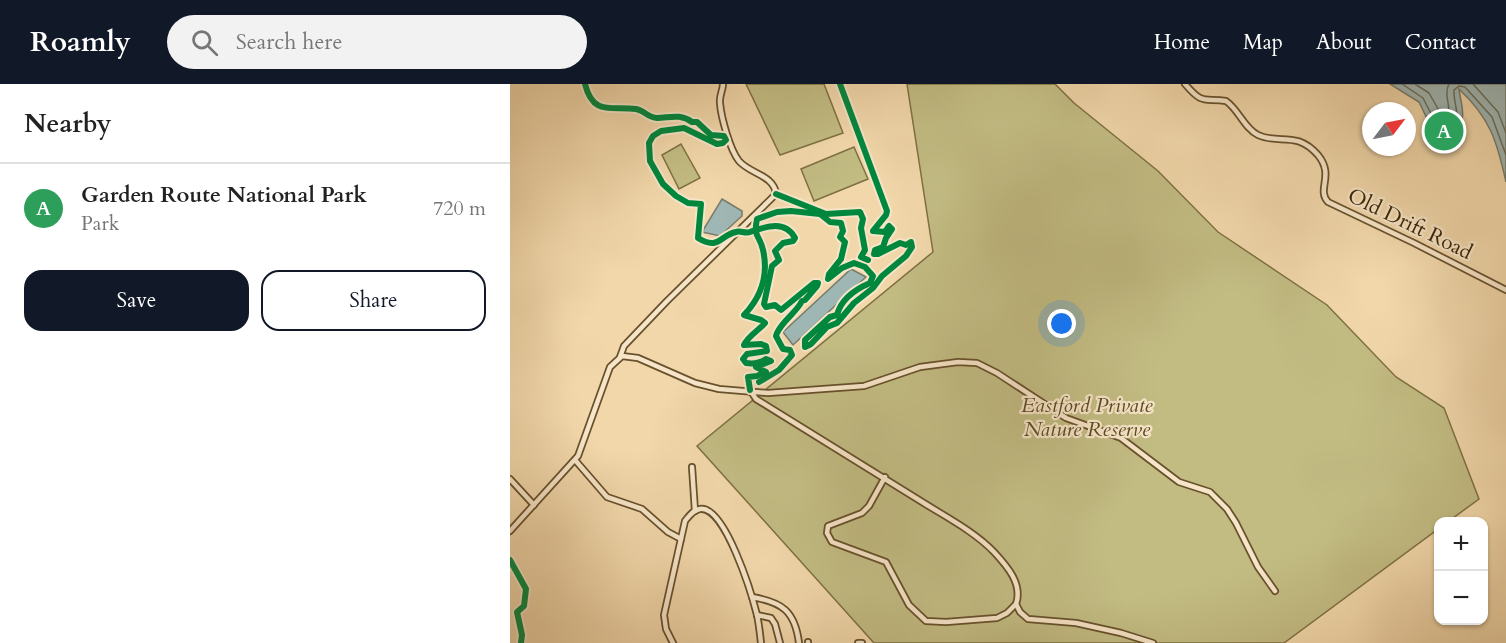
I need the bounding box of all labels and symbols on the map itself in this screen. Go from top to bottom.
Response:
north arrow [1362,102,1416,156]
pin: A [1424,108,1464,154]
street label: Old Drift Road [1343,181,1477,267]
your location [1047,309,1076,338]
park label: Eastford Private Nature Reserve [1021,391,1154,444]

